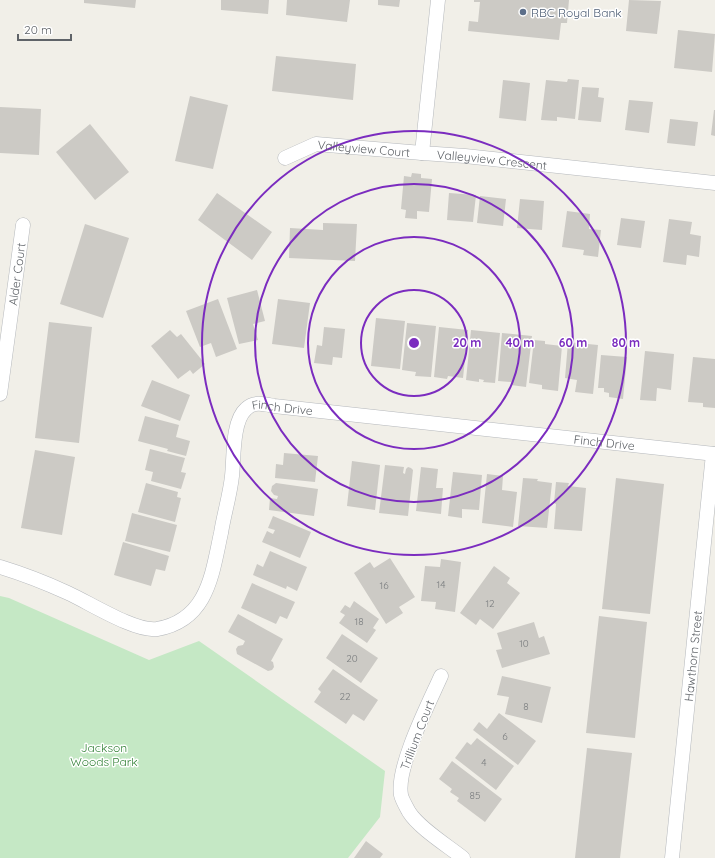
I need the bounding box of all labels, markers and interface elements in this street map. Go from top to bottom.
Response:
place label: RBC Royal Bank [531,5,622,20]
marker: RBC Royal Bank [518,7,528,17]
scale bar [18,16,71,42]
text: 20 m [24,22,52,37]
street label: Valleyview Court [317,137,411,159]
street label: Valleyview Crescent [436,147,548,172]
street label: Alder Court [5,242,28,306]
text: 20 m [453,335,481,350]
text: 40 m [506,335,534,350]
text: 60 m [559,335,587,350]
text: 80 m [612,335,640,350]
centre of rings [407,336,421,350]
street label: Finch Drive [250,396,314,418]
street label: Finch Drive [573,431,636,453]
house number: 14 [437,578,445,591]
house number: 16 [379,579,389,592]
house number: 12 [485,597,495,610]
street label: Hawthorn Street [680,610,705,702]
house number: 18 [354,615,364,628]
house number: 10 [519,637,529,650]
house number: 20 [346,652,358,665]
house number: 22 [339,690,351,703]
street label: Trillium Court [397,698,437,772]
house number: 8 [523,700,529,713]
house number: 6 [502,730,508,743]
park label: Jackson Woods Park [70,740,138,769]
house number: 4 [481,756,487,769]
house number: 85 [470,789,480,802]

